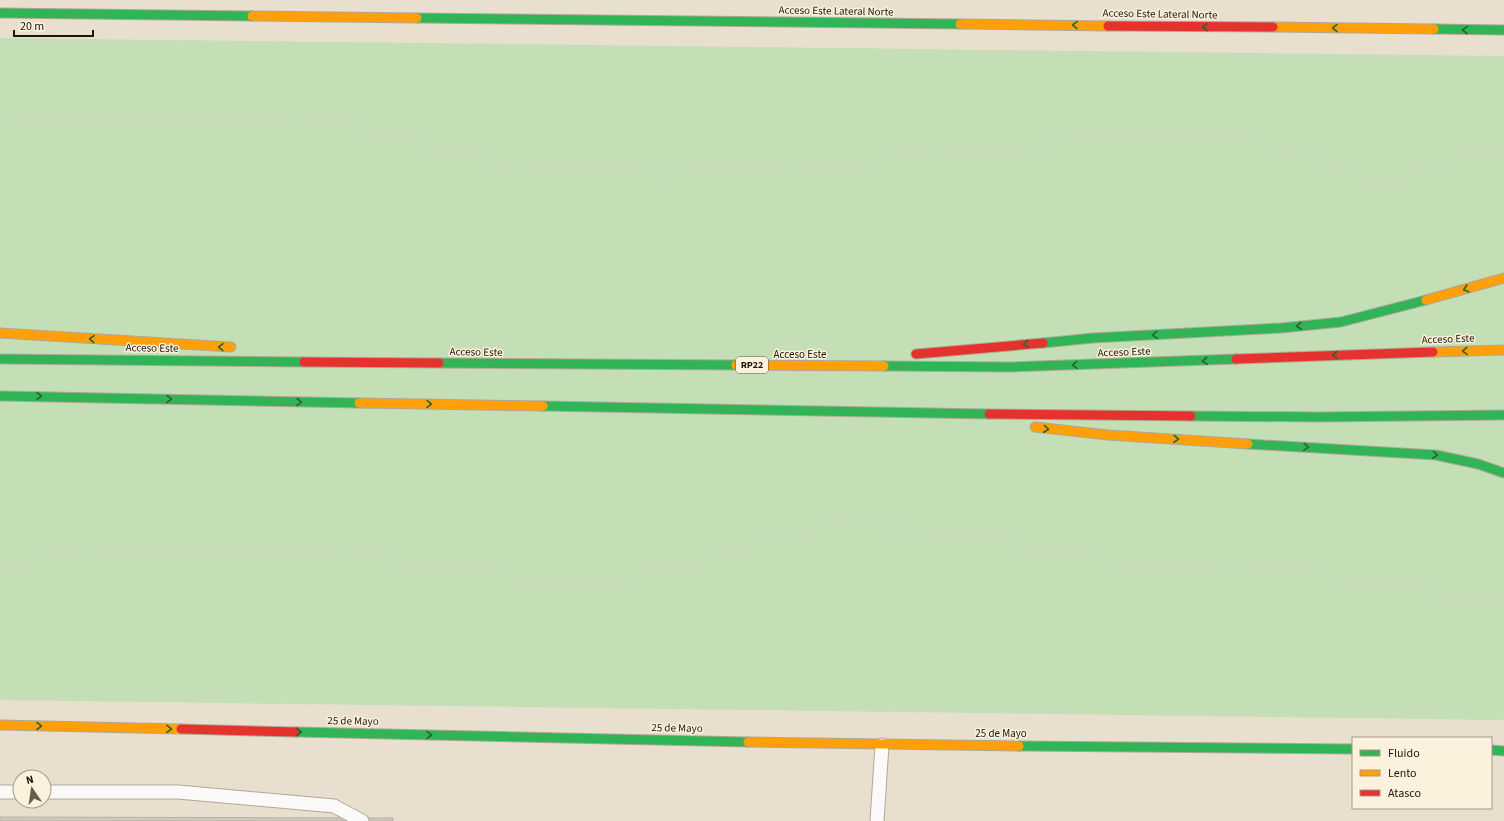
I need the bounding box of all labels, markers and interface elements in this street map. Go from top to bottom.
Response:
street label: Acceso Este Lateral Norte [778,2,894,20]
street label: Acceso Este Lateral Norte [1102,5,1218,23]
scale bar [14,12,93,38]
text: 20 m [20,18,44,35]
one-way arrow [1072,21,1078,29]
one-way arrow [1202,23,1208,31]
one-way arrow [1332,24,1338,32]
one-way arrow [1462,25,1468,34]
one-way arrow [1463,284,1470,293]
one-way arrow [1296,322,1302,331]
one-way arrow [1152,331,1158,339]
street label: Acceso Este [1421,331,1475,347]
one-way arrow [89,334,95,343]
street label: Acceso Este [125,340,179,356]
one-way arrow [1023,340,1029,349]
one-way arrow [218,342,224,351]
street label: Acceso Este [449,344,503,360]
street label: Acceso Este [1097,344,1151,360]
one-way arrow [1462,346,1468,355]
street label: Acceso Este [774,347,827,362]
one-way arrow [1332,350,1338,359]
one-way arrow [1202,356,1208,365]
road number: RP22 [736,357,768,373]
one-way arrow [1072,361,1078,370]
one-way arrow [36,392,42,401]
one-way arrow [166,395,172,403]
one-way arrow [296,397,302,406]
one-way arrow [426,400,432,408]
one-way arrow [1043,424,1050,433]
one-way arrow [1173,435,1179,443]
one-way arrow [1303,443,1309,451]
one-way arrow [1432,450,1439,459]
street label: 25 de Mayo [327,713,379,729]
street label: 25 de Mayo [651,720,703,736]
one-way arrow [36,722,42,730]
one-way arrow [166,725,172,733]
street label: 25 de Mayo [975,726,1027,741]
one-way arrow [296,728,302,736]
one-way arrow [426,731,432,739]
legend [1352,737,1492,809]
text: Fluido [1388,745,1420,762]
text: Lento [1388,765,1417,782]
north arrow [12,769,52,809]
text: N [25,772,35,788]
text: Atasco [1388,785,1421,802]

